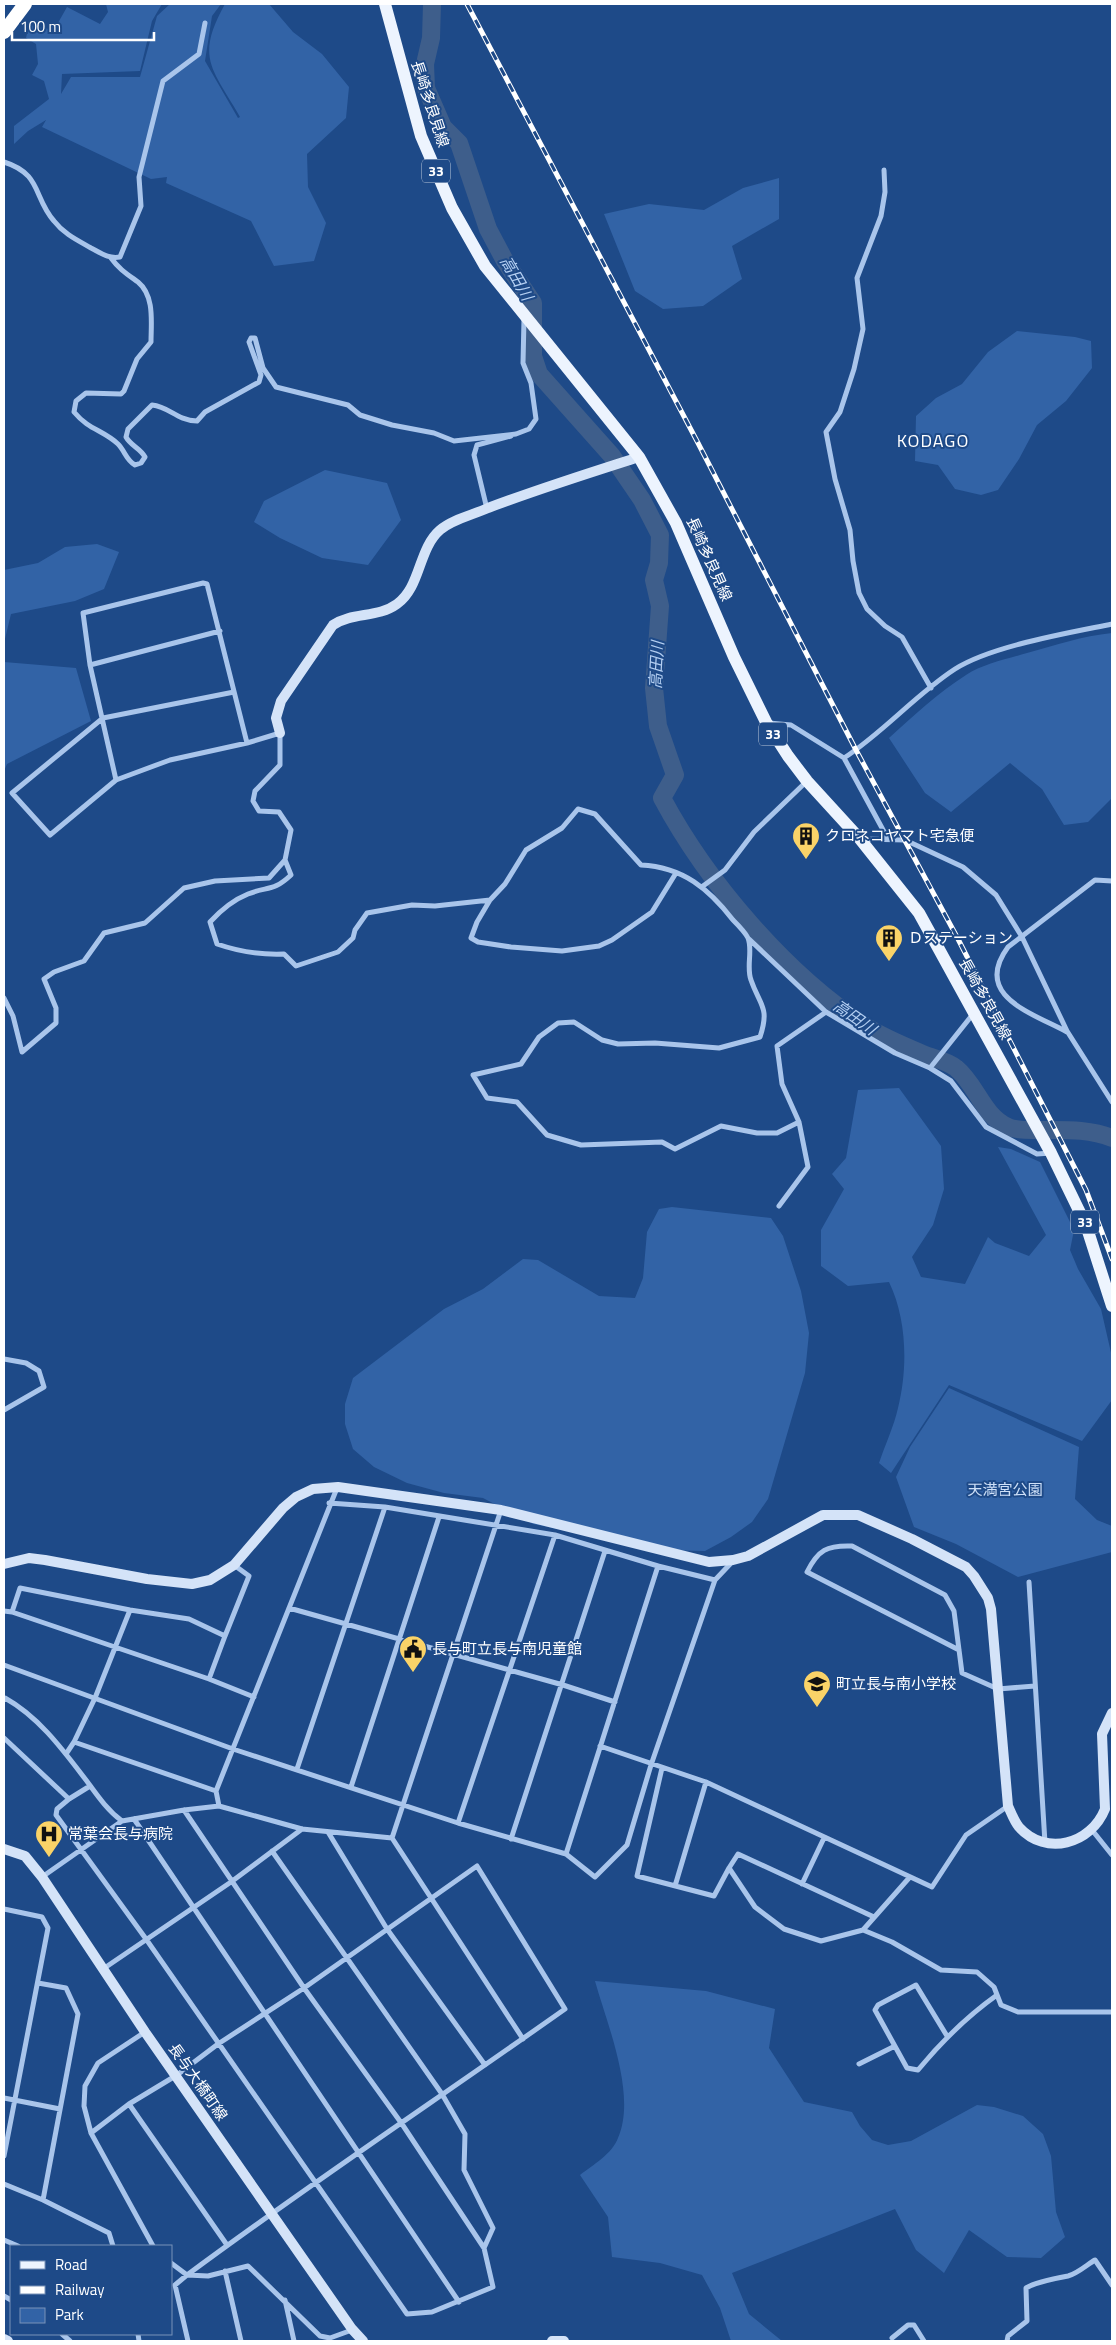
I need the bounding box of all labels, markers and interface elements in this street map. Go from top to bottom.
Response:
scale bar [12,10,155,42]
text: 100 m [20,15,61,38]
street label: 長崎多良見線 [406,57,455,150]
road number: 33 [422,160,450,182]
water label: 高田川 [495,251,540,307]
district label: KODAGO [897,427,969,454]
street label: 長崎多良見線 [681,513,738,605]
water label: 高田川 [643,638,669,690]
road number: 33 [759,722,787,746]
building icon: クロネコヤマト宅急便 [791,821,821,860]
place label: クロネコヤマト宅急便 [825,824,975,847]
building icon: Ｄステーション [874,923,904,962]
place label: Ｄステーション [908,926,1013,949]
street label: 長崎多良見線 [954,954,1017,1044]
water label: 高田川 [828,993,883,1042]
road number: 33 [1071,1210,1099,1234]
park label: 天満宮公園 [967,1478,1043,1501]
public building icon: 長与町立長与南児童館 [398,1634,428,1673]
place label: 長与町立長与南児童館 [432,1637,582,1660]
school or university icon: 町立長与南小学校 [802,1669,832,1708]
place label: 町立長与南小学校 [836,1672,956,1695]
hospital icon: 常葉会長与病院 [34,1819,64,1858]
place label: 常葉会長与病院 [68,1822,173,1845]
street label: 長与大橋町線 [163,2038,234,2125]
legend [10,2245,172,2335]
text: Road [55,2253,87,2276]
text: Railway [55,2278,105,2301]
text: Park [55,2303,84,2326]

